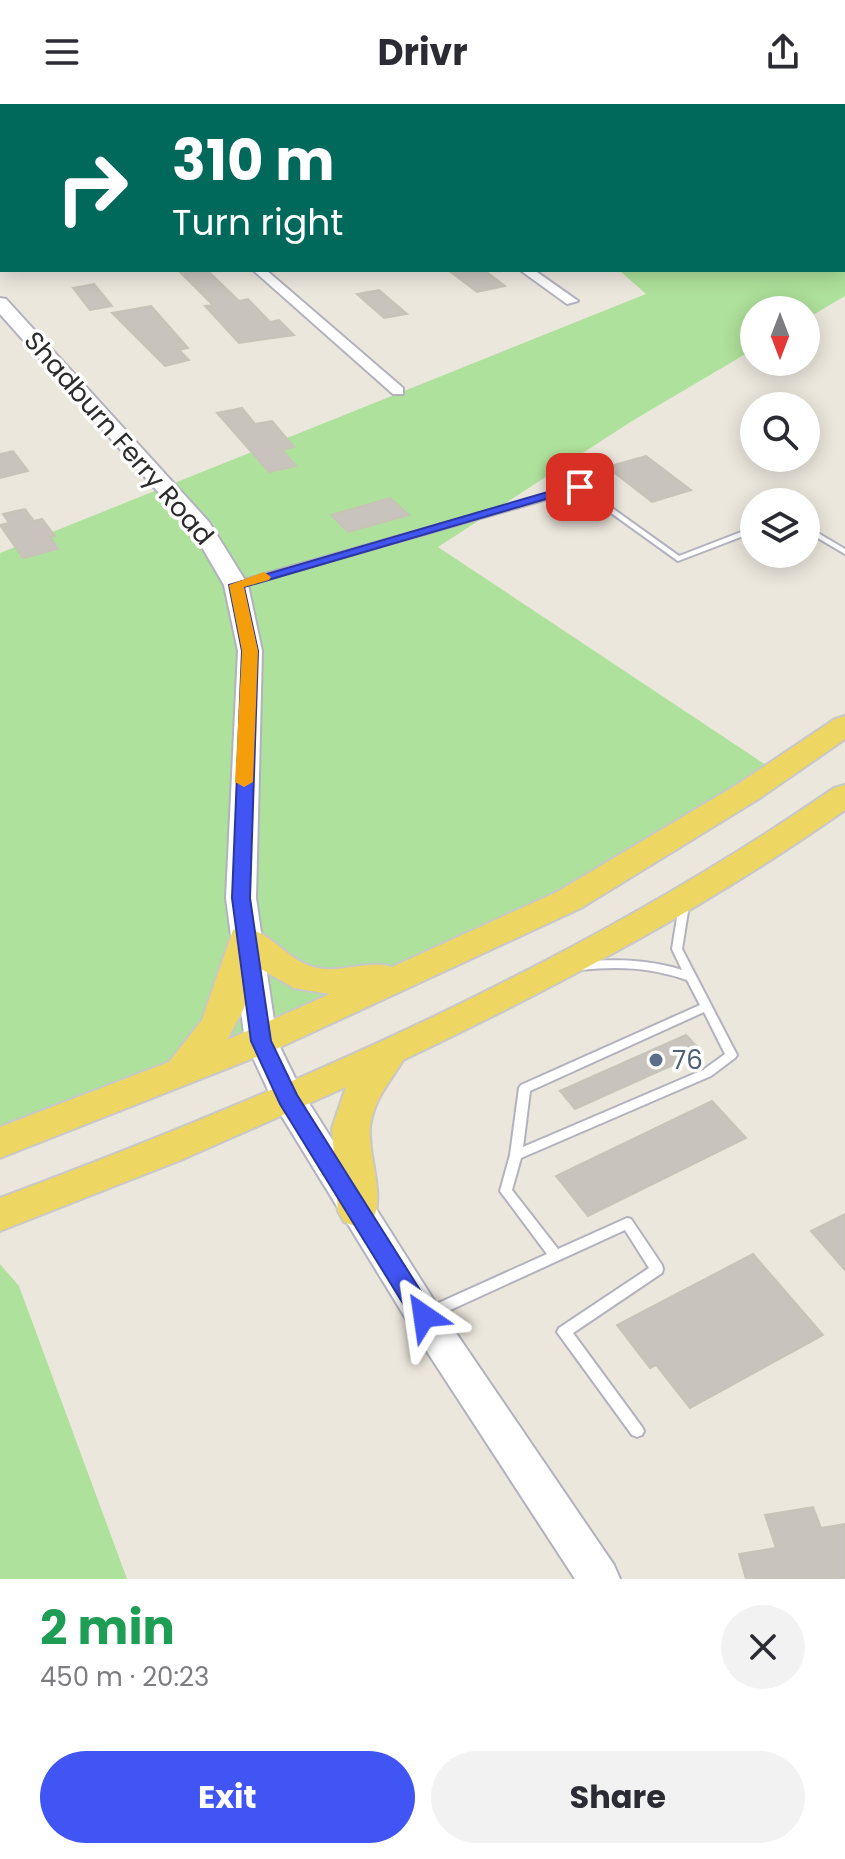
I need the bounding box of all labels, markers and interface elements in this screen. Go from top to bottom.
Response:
text: Drivr [377,27,468,78]
icon: menu [40,30,84,74]
icon: share [761,30,805,74]
text: 310 m [172,121,335,200]
icon: right [40,136,144,240]
text: Turn right [172,197,343,248]
north arrow [740,296,820,376]
map controls [740,296,820,568]
street label: Shadburn Ferry Road [16,323,222,553]
button: search [740,392,820,472]
pin [546,453,614,521]
icon: arrive [558,465,602,509]
button: layers [740,488,820,568]
place label: 76 [672,1042,703,1078]
marker: 76 [647,1051,665,1069]
position arrow [382,1274,466,1358]
text: 2 min [40,1594,175,1661]
button: close [721,1605,805,1689]
text: 450 m · 20:23 [40,1659,209,1695]
button: Exit [40,1751,415,1843]
button: Share [431,1751,805,1843]

